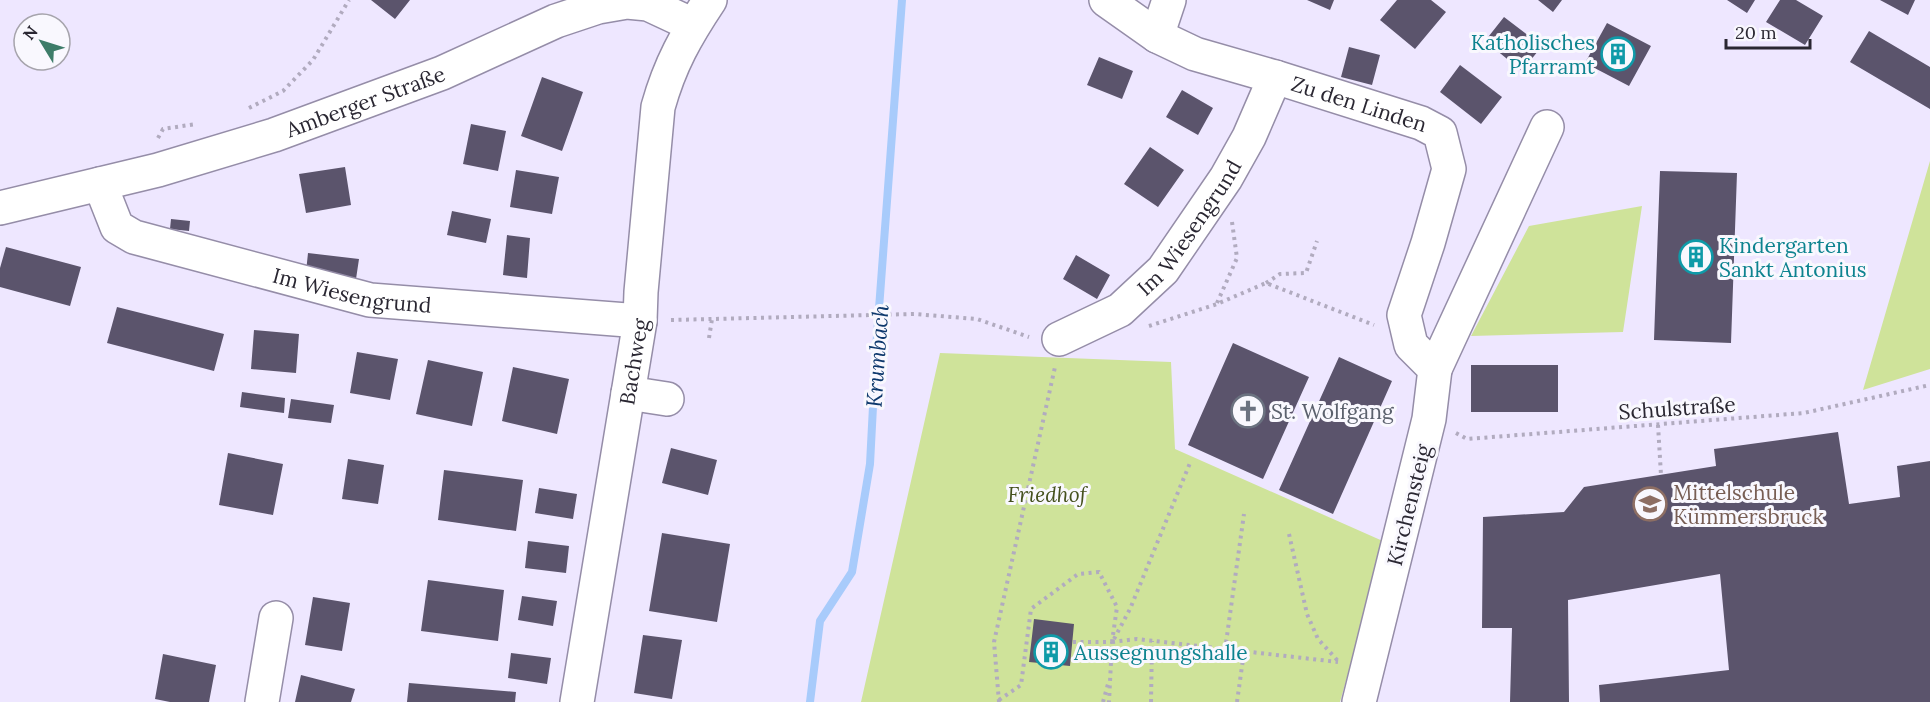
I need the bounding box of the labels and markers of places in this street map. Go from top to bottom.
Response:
place label: Katholisches Pfarramt [1471,29,1596,80]
building icon: Katholisches Pfarramt [1600,36,1636,72]
place label: Kindergarten Sankt Antonius [1719,232,1866,283]
building icon: Kindergarten Sankt Antonius [1678,239,1714,275]
church icon: St. Wolfgang [1230,393,1266,429]
place label: St. Wolfgang [1271,398,1394,425]
place label: Mittelschule Kümmersbruck [1673,479,1824,530]
school or university icon: Mittelschule Kümmersbruck [1632,486,1668,522]
building icon: Aussegnungshalle [1033,634,1069,670]
place label: Aussegnungshalle [1073,639,1248,666]

